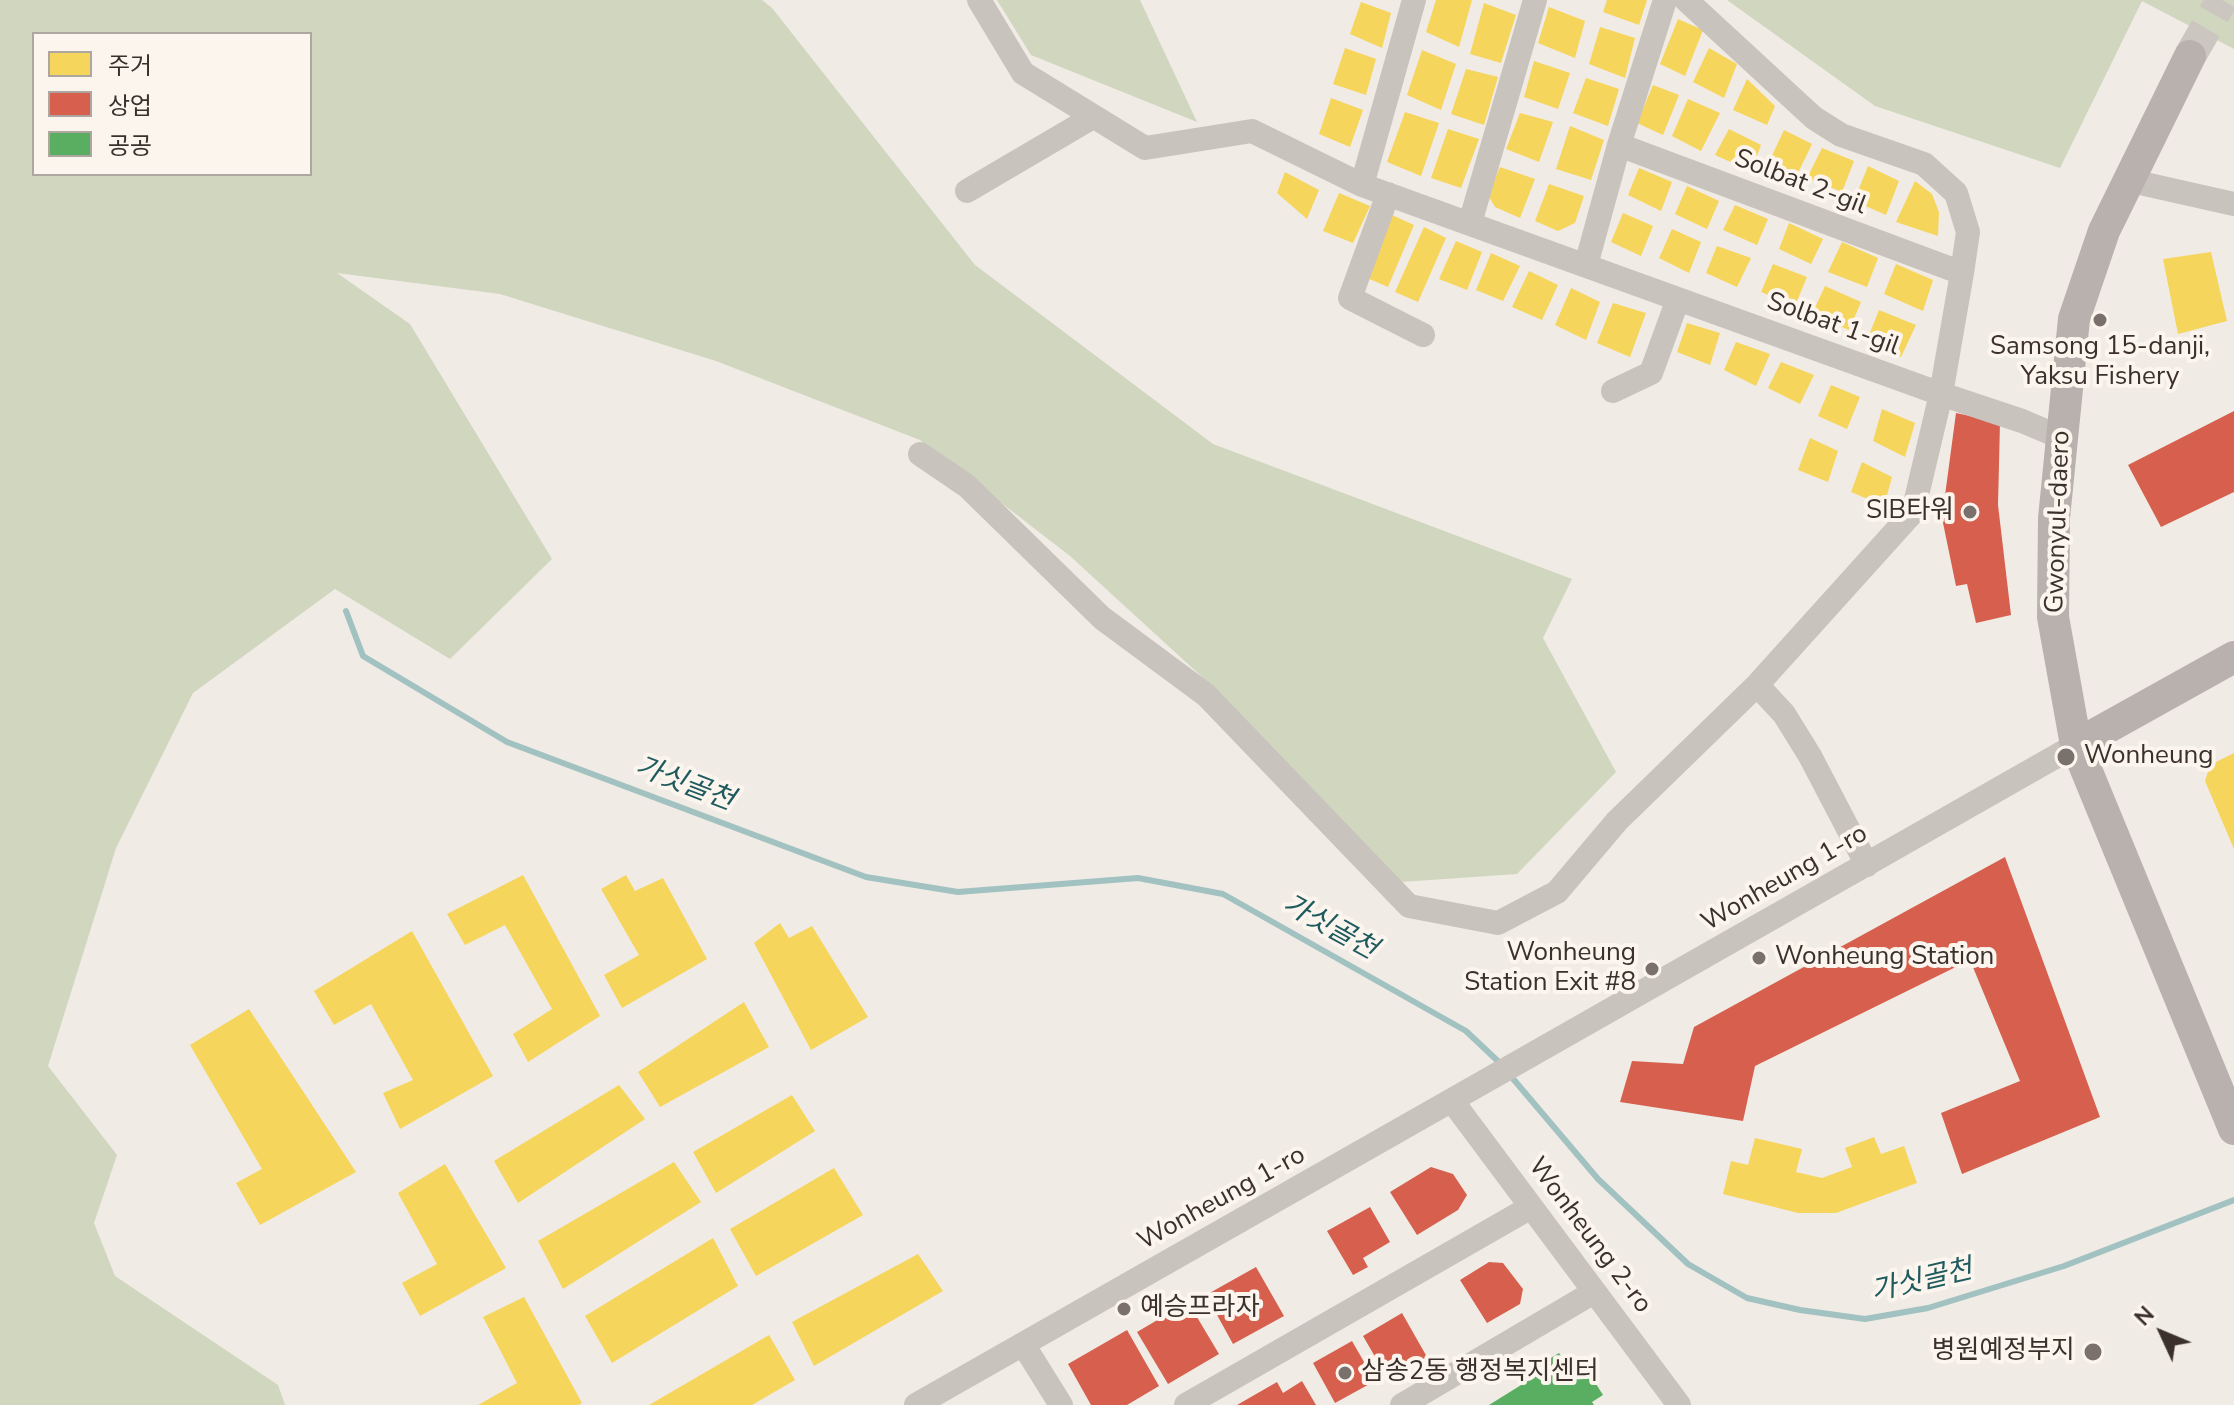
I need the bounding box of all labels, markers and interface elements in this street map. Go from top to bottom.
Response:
legend [32,32,312,176]
text: 주거 [108,50,152,82]
text: 상업 [108,90,152,122]
text: 공공 [108,130,152,162]
street label: Solbat 2-gil [1730,144,1870,222]
street label: Solbat 1-gil [1762,287,1904,363]
marker: Samsong 15-danji, Yaksu Fishery [2091,311,2109,329]
place label: Samsong 15-danji, Yaksu Fishery [1990,332,2210,394]
street label: Gwonyul-daero [2040,430,2078,614]
place label: SIB타워 [1866,496,1954,528]
marker: SIB타워 [1961,503,1979,521]
place label: Wonheung [2084,741,2214,773]
marker: Wonheung [2055,746,2077,768]
water label: 가싯골천 [630,751,738,819]
street label: Wonheung 1-ro [1696,819,1874,939]
water label: 가싯골천 [1276,888,1382,968]
place label: Wonheung Station Exit #8 [1464,938,1636,1000]
place label: Wonheung Station [1775,942,1994,974]
marker: Wonheung Station [1750,949,1768,967]
marker: Wonheung Station Exit #8 [1643,960,1661,978]
street label: Wonheung 1-ro [1133,1140,1311,1258]
street label: Wonheung 2-ro [1520,1152,1658,1320]
water label: 가싯골천 [1868,1254,1976,1310]
place label: 예승프라자 [1140,1293,1260,1325]
north arrow [2122,1293,2202,1373]
marker: 예승프라자 [1115,1300,1133,1318]
text: N [2128,1300,2161,1333]
place label: 병원예정부지 [1931,1336,2075,1368]
marker: 병원예정부지 [2082,1341,2104,1363]
place label: 삼송2동 행정복지센터 [1361,1357,1599,1389]
marker: 삼송2동 행정복지센터 [1336,1364,1354,1382]

